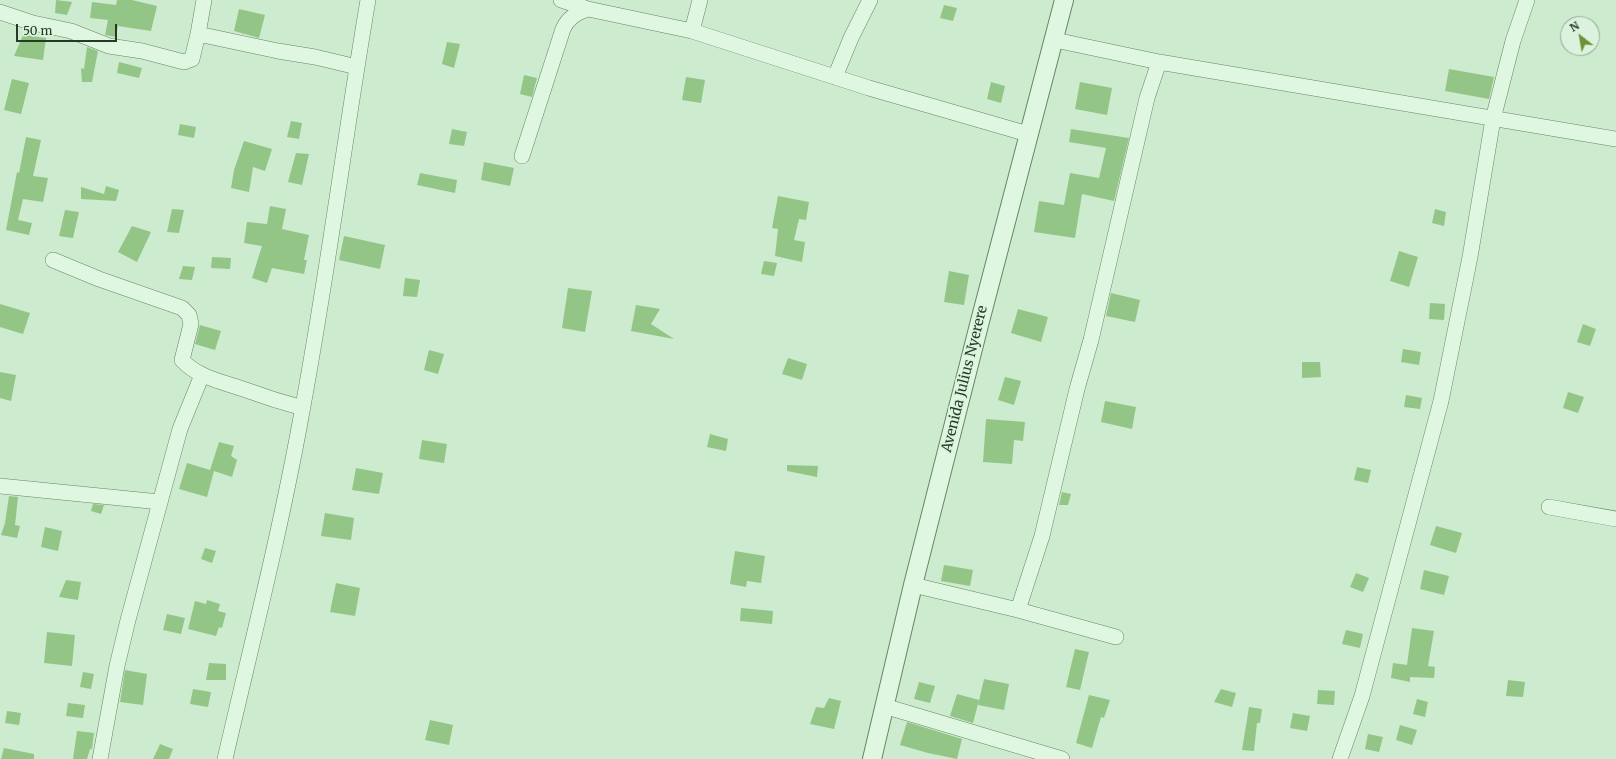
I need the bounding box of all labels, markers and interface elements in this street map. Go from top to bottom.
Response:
scale bar [18,16,119,42]
north arrow [1560,16,1600,56]
text: N [1567,18,1582,35]
text: 50 m [23,23,52,38]
street label: Avenida Julius Nyerere [939,304,991,454]

